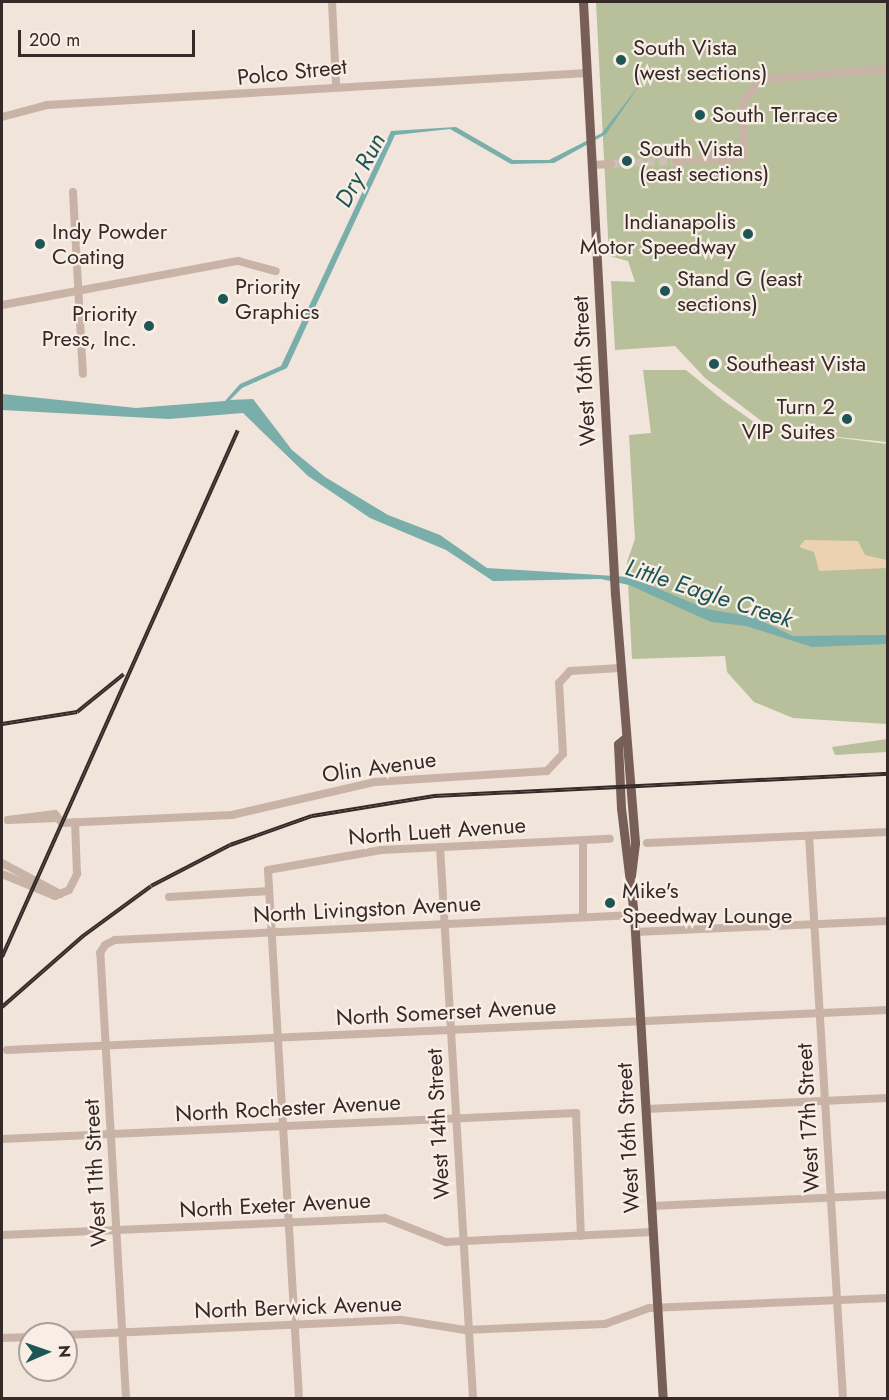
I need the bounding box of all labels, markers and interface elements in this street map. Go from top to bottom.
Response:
scale bar [21,18,198,56]
text: 200 m [29,27,80,53]
place label: South Vista (west sections) [633,34,767,86]
street label: Polco Street [236,53,348,91]
marker: South Vista (west sections) [614,53,628,67]
place label: South Terrace [712,102,838,128]
marker: South Terrace [693,108,707,122]
water label: Dry Run [329,128,391,212]
place label: South Vista (east sections) [639,135,769,186]
marker: South Vista (east sections) [620,154,634,168]
place label: Indianapolis Motor Speedway [580,208,736,260]
place label: Indy Powder Coating [52,218,167,270]
marker: Indianapolis Motor Speedway [741,227,755,241]
marker: Indy Powder Coating [33,237,47,251]
place label: Stand G (east sections) [677,265,802,316]
place label: Priority Graphics [235,273,319,324]
marker: Stand G (east sections) [658,284,672,298]
marker: Priority Graphics [216,292,230,306]
street label: West 16th Street [567,295,601,447]
place label: Priority Press, Inc. [42,300,137,352]
marker: Priority Press, Inc. [142,319,156,333]
place label: Southeast Vista [726,351,866,377]
marker: Southeast Vista [707,357,721,371]
place label: Turn 2 VIP Suites [742,393,835,445]
marker: Turn 2 VIP Suites [840,412,854,426]
water label: Little Eagle Creek [622,552,796,634]
street label: Olin Avenue [320,746,438,788]
street label: North Luett Avenue [347,812,527,850]
place label: Mike's Speedway Lounge [622,877,792,928]
street label: North Livingston Avenue [252,890,482,928]
marker: Mike's Speedway Lounge [603,896,617,910]
street label: North Somerset Avenue [335,993,557,1031]
street label: West 17th Street [791,1043,825,1193]
street label: West 14th Street [421,1048,455,1200]
street label: West 16th Street [611,1062,645,1214]
street label: North Rochester Avenue [175,1089,401,1127]
street label: West 11th Street [78,1099,112,1247]
street label: North Exeter Avenue [179,1187,371,1223]
street label: North Berwick Avenue [194,1290,402,1324]
north arrow [18,1322,78,1382]
text: N [53,1345,76,1358]

